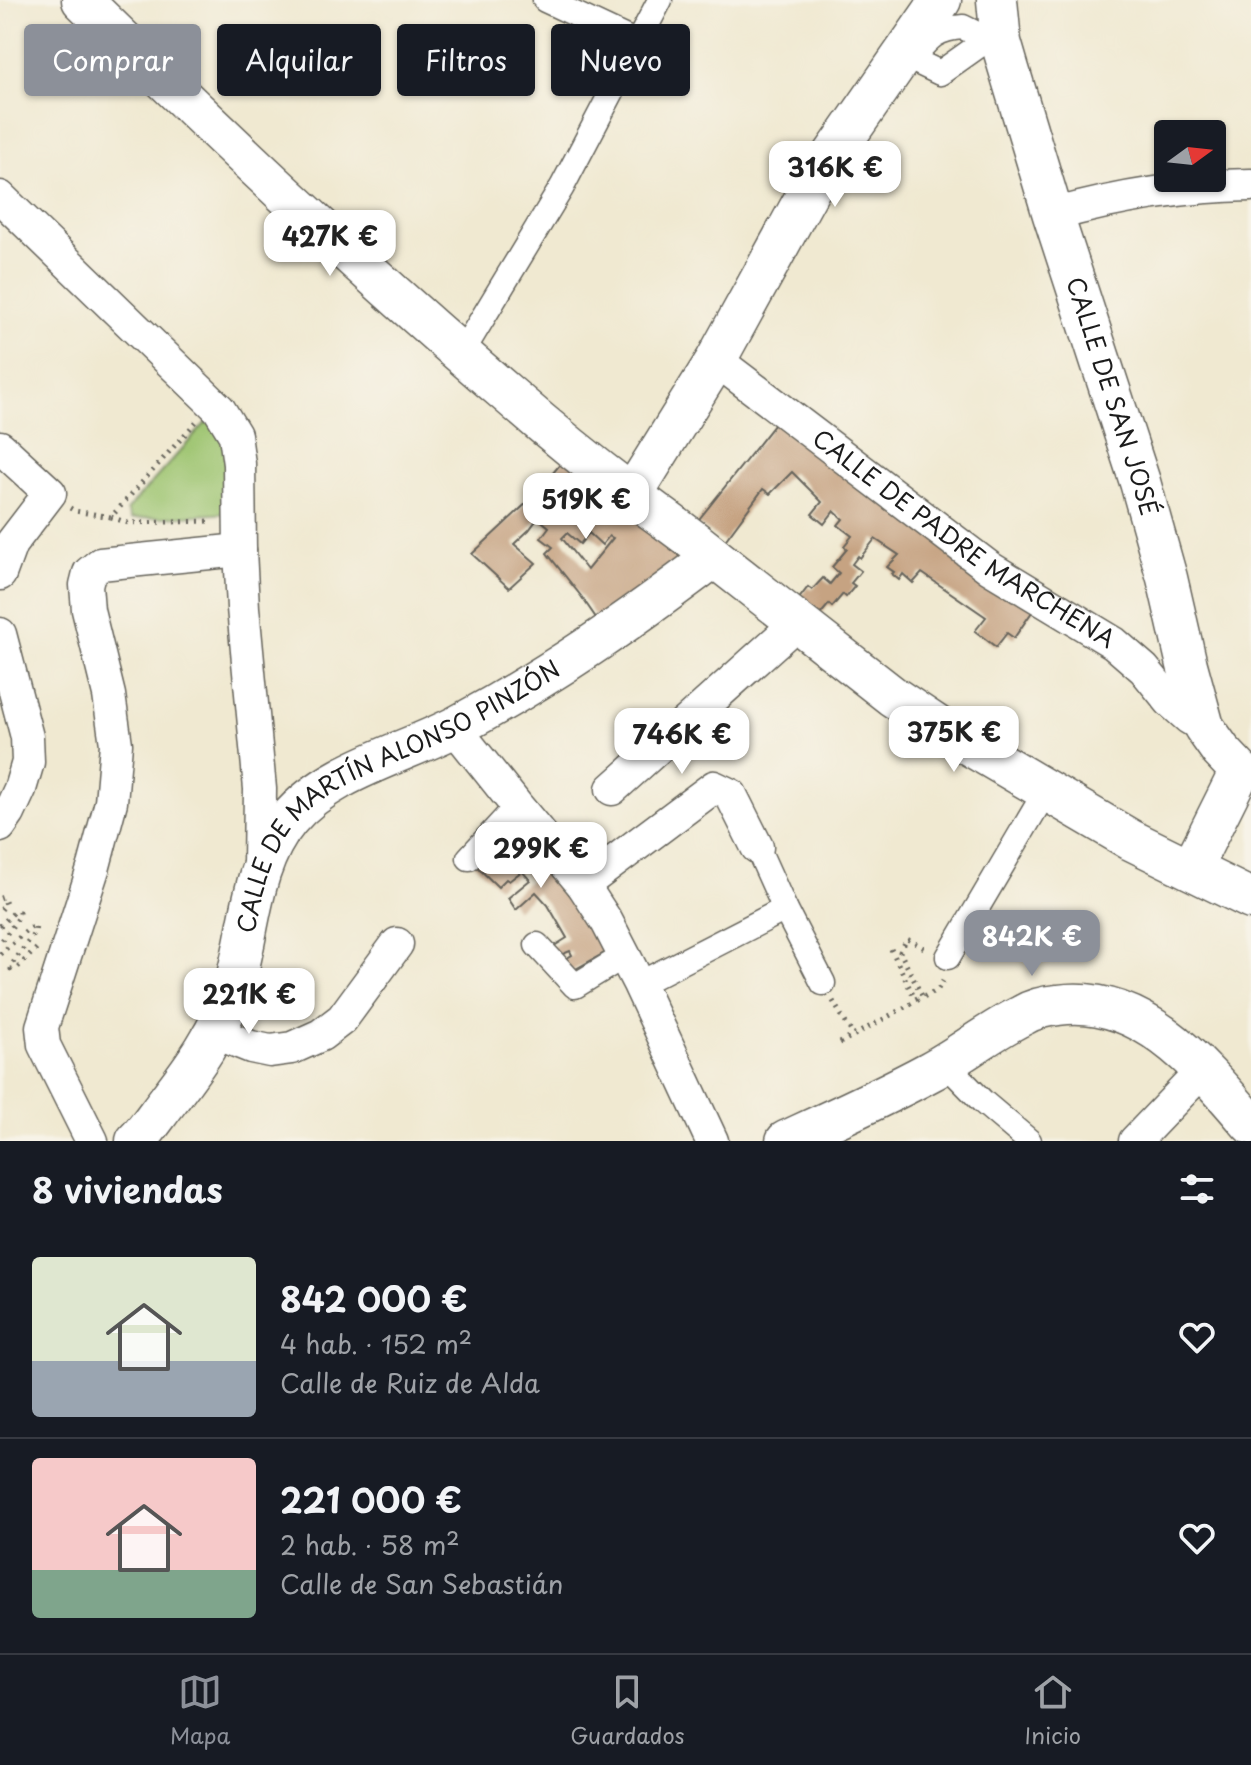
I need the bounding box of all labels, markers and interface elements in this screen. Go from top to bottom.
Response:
chip: Comprar [24,24,201,96]
chip: Alquilar [217,24,381,96]
chip: Filtros [397,24,535,96]
chip: Nuevo [551,24,690,96]
north arrow [1154,120,1226,192]
map controls [1154,120,1226,192]
pin: 316K € [770,141,900,209]
text: 316K € [787,147,883,186]
pin: 427K € [265,210,395,278]
text: 427K € [282,216,378,255]
street label: CALLE DE SAN JOSÉ [1058,272,1169,520]
street label: CALLE DE PADRE MARCHENA [806,420,1123,656]
pin: 519K € [521,473,651,541]
text: 519K € [541,479,631,518]
street label: CALLE DE MARTÍN ALONSO PINZÓN [227,650,566,936]
pin: 375K € [889,706,1019,774]
pin: 746K € [617,708,747,776]
text: 375K € [907,712,1001,751]
text: 746K € [632,714,732,753]
pin: 299K € [476,822,606,890]
text: 299K € [493,828,589,867]
pin: 842K € [967,910,1097,978]
text: 842K € [982,916,1082,955]
pin: 221K € [184,968,314,1036]
text: 221K € [202,974,296,1013]
text: 8 viviendas [32,1163,223,1215]
icon: filters [1175,1167,1219,1211]
text: 842 000 € [280,1272,468,1324]
icon: home [96,1289,192,1385]
icon: heart [1175,1315,1219,1359]
text: 4 hab. · 152 m² [280,1324,472,1363]
text: Calle de Ruiz de Alda [280,1363,540,1402]
text: 221 000 € [280,1473,462,1525]
icon: home [96,1490,192,1586]
icon: heart [1175,1516,1219,1560]
text: 2 hab. · 58 m² [280,1525,460,1564]
text: Calle de San Sebastián [280,1564,563,1603]
tab: Mapa [170,1670,230,1751]
tab: Guardados [570,1670,685,1751]
tab: Inicio [1024,1670,1081,1751]

